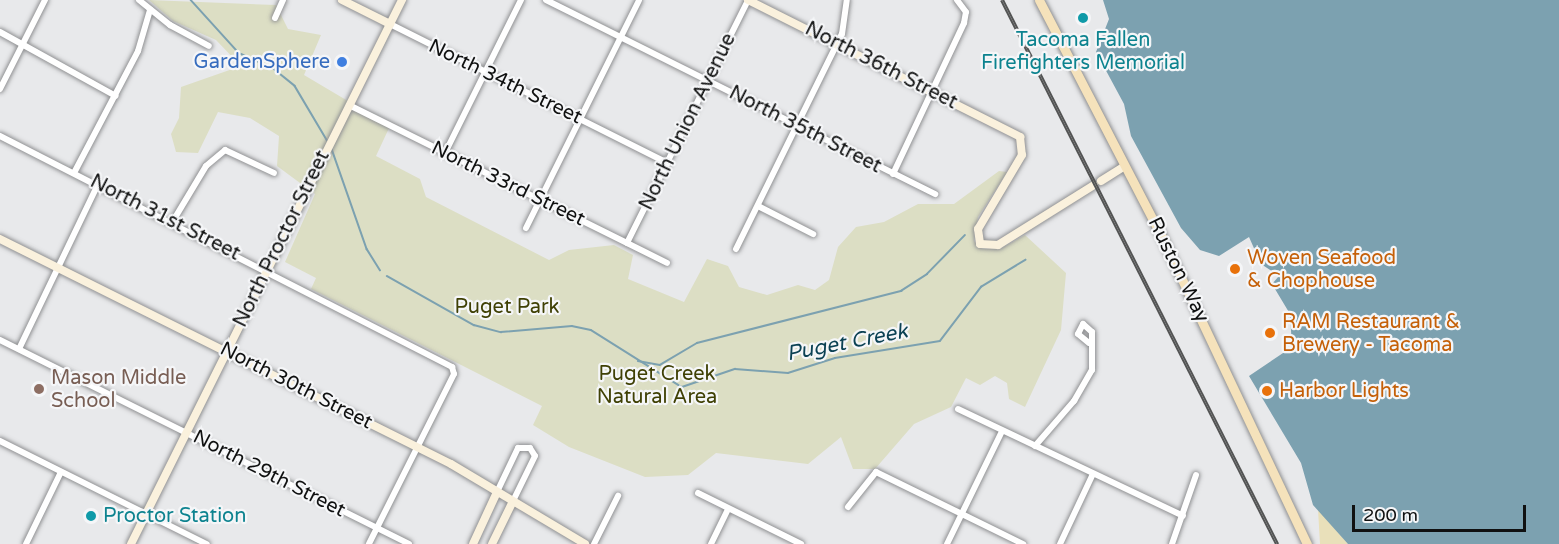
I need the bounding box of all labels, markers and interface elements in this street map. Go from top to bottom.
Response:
marker: Tacoma Fallen Firefighters Memorial [1076,11,1090,25]
street label: North 36th Street [801,17,961,115]
place label: Tacoma Fallen Firefighters Memorial [981,28,1185,75]
street label: North Union Avenue [635,30,741,214]
street label: North 34th Street [424,34,586,130]
place label: GardenSphere [194,50,330,74]
marker: GardenSphere [335,55,349,69]
street label: North 35th Street [725,81,885,179]
street label: North 33rd Street [427,136,589,232]
street label: North Proctor Street [229,147,335,331]
street label: North 31st Street [86,170,244,266]
street label: Ruston Way [1142,213,1214,327]
place label: Woven Seafood & Chophouse [1247,246,1396,293]
marker: Woven Seafood & Chophouse [1228,262,1242,276]
park label: Puget Park [455,295,559,319]
place label: RAM Restaurant & Brewery - Tacoma [1282,310,1460,357]
water label: Puget Creek [784,319,910,367]
marker: RAM Restaurant & Brewery - Tacoma [1263,326,1277,340]
street label: North 30th Street [216,337,376,435]
park label: Puget Creek Natural Area [597,362,717,409]
place label: Mason Middle School [51,366,186,413]
place label: Harbor Lights [1279,379,1409,403]
marker: Mason Middle School [32,382,46,396]
marker: Harbor Lights [1260,384,1274,398]
street label: North 29th Street [189,425,349,523]
scale bar [1355,493,1529,531]
place label: Proctor Station [103,504,246,528]
text: 200 m [1363,504,1418,526]
marker: Proctor Station [84,509,98,523]

